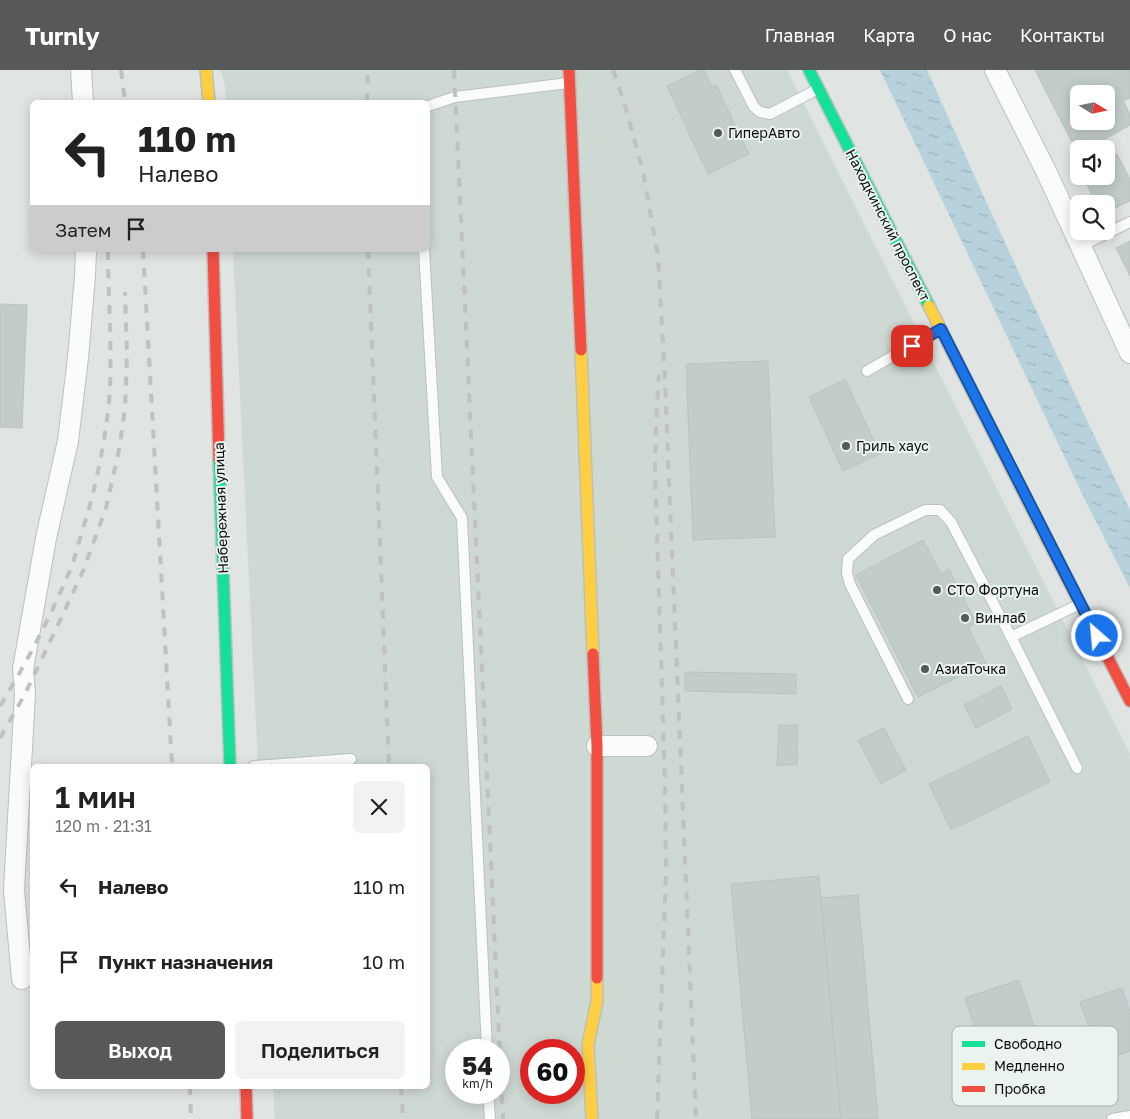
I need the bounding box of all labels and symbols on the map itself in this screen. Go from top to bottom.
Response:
north arrow [1070,85,1115,130]
place label: ГиперАвто [728,124,800,141]
marker: ГиперАвто [712,127,724,139]
street label: Находкинский проспект [843,146,934,304]
pin [891,325,933,367]
place label: Гриль хаус [856,437,929,454]
marker: Гриль хаус [840,440,852,452]
street label: Набережная улица [210,442,231,574]
place label: СТО Фортуна [947,581,1039,598]
marker: СТО Фортуна [931,584,943,596]
place label: Винлаб [975,609,1026,626]
position arrow [1070,609,1122,661]
marker: Винлаб [959,612,971,624]
place label: АзиаТочка [935,660,1006,677]
marker: АзиаТочка [919,663,931,675]
legend [952,1026,1118,1106]
text: Свободно [994,1035,1062,1052]
speed limit sign: 60 [520,1039,585,1104]
text: Медленно [994,1057,1065,1074]
text: Пробка [994,1080,1046,1097]

